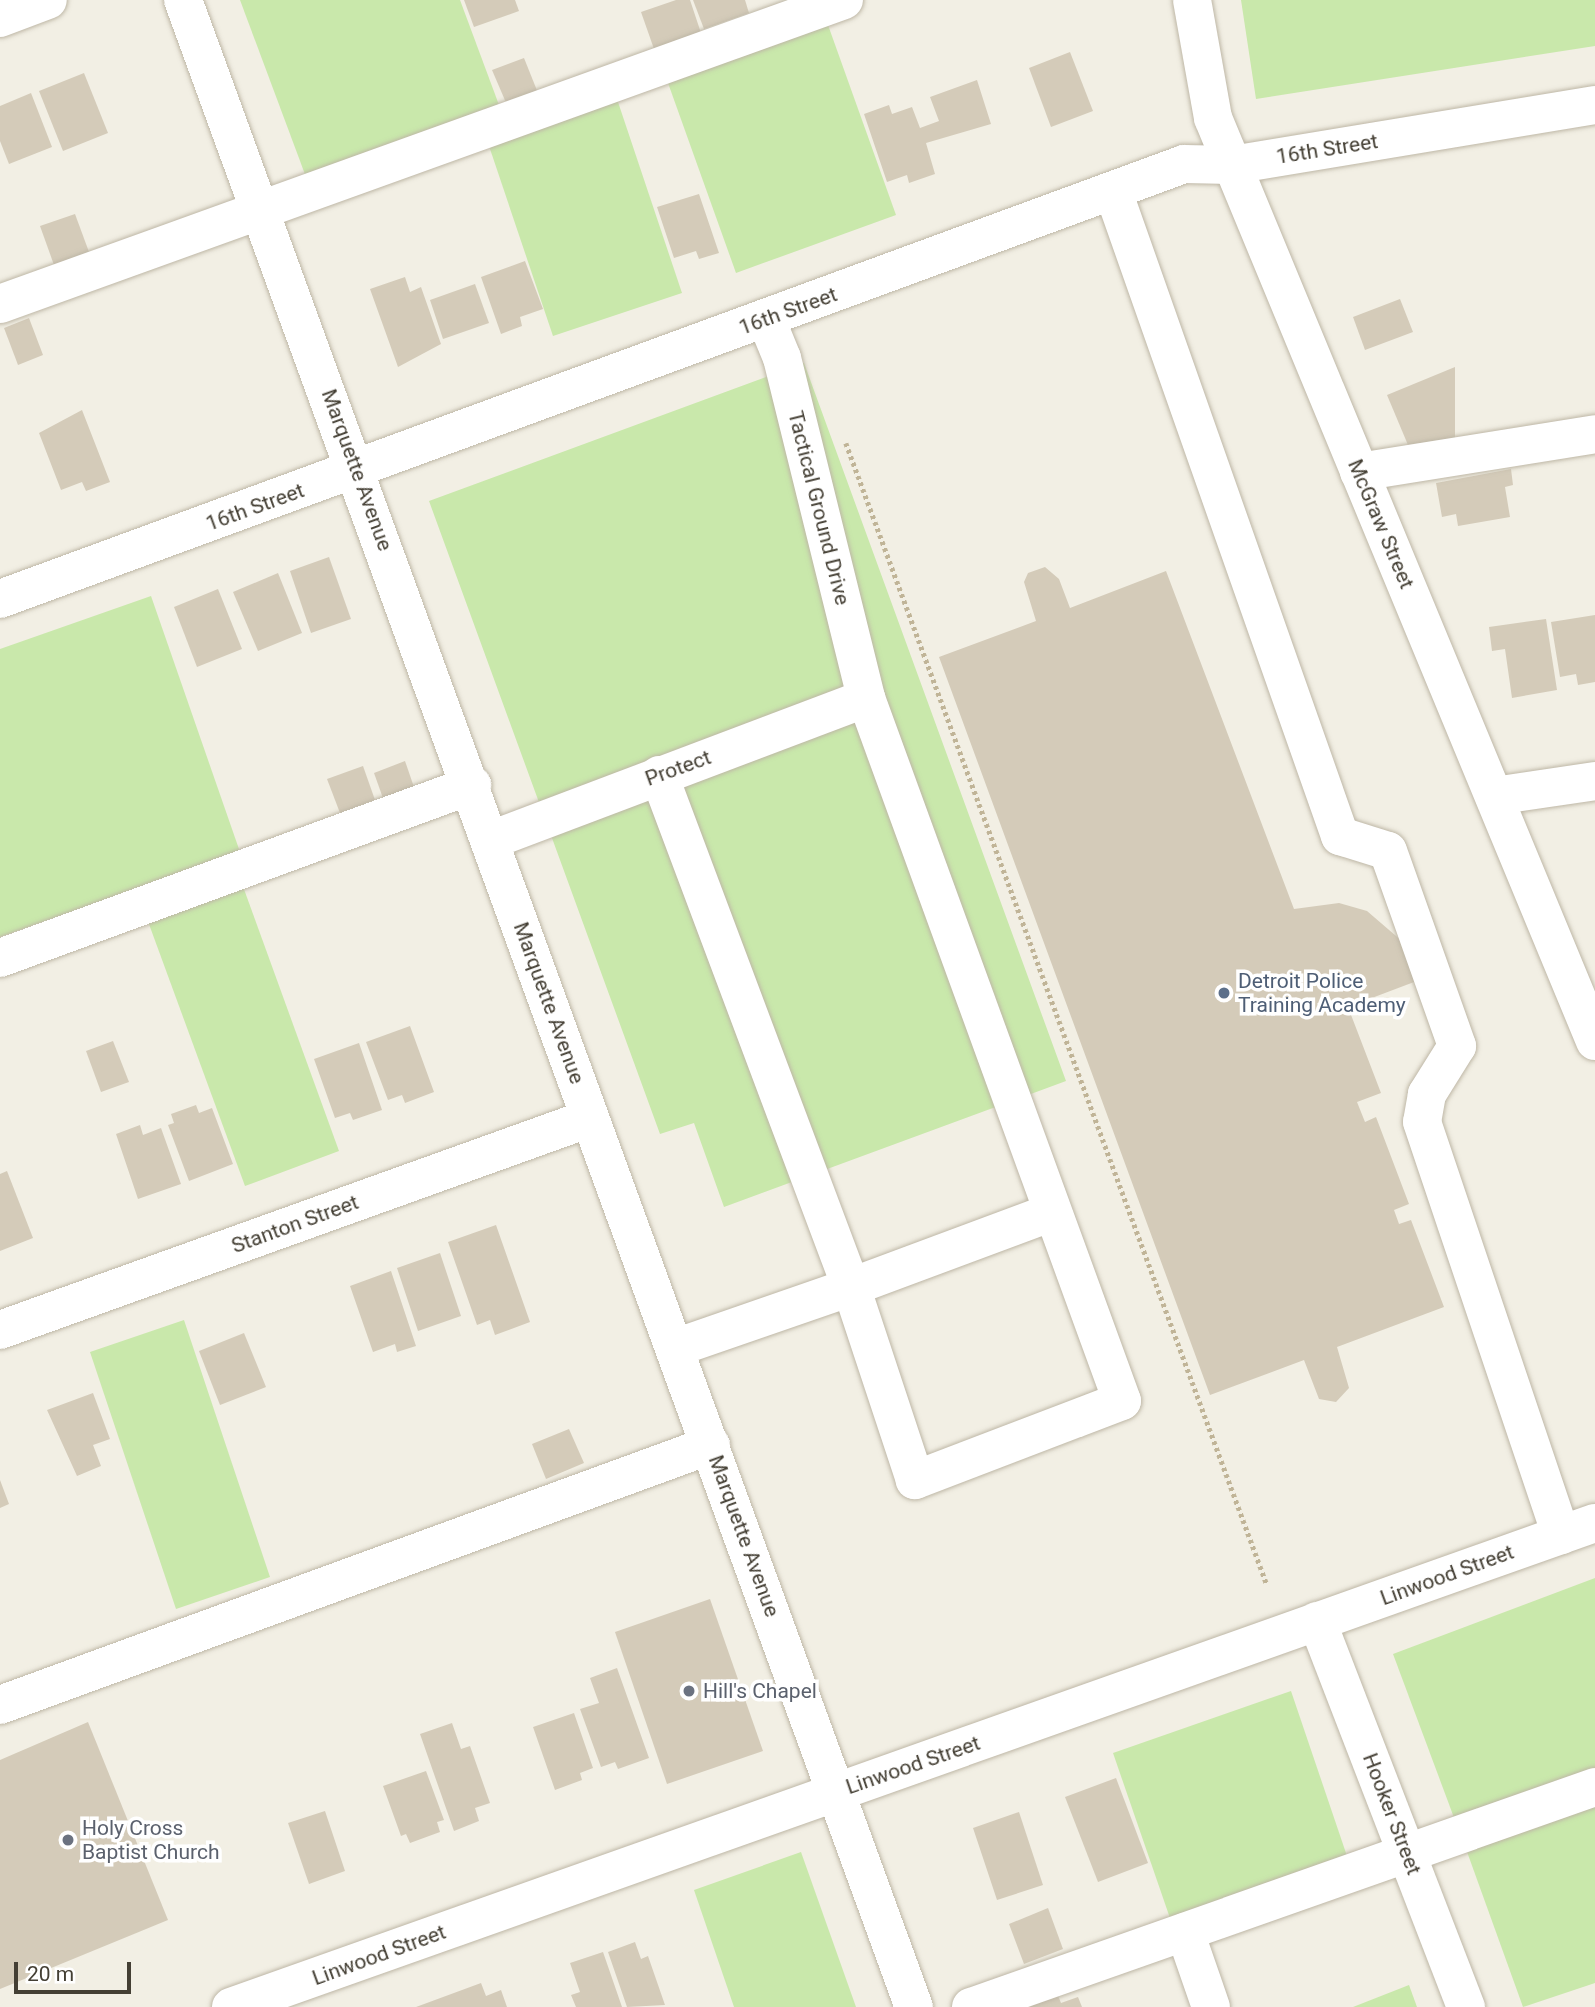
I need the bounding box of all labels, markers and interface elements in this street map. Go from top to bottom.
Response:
street label: 16th Street [1274,129,1380,169]
street label: 16th Street [735,282,841,340]
street label: Marquette Avenue [316,386,398,554]
street label: Tactical Ground Drive [783,408,855,608]
street label: McGraw Street [1342,455,1420,593]
street label: 16th Street [202,478,308,536]
street label: Protect [642,745,714,791]
street label: Marquette Avenue [508,919,590,1087]
place label: Detroit Police Training Academy [1238,968,1406,1018]
marker: Detroit Police Training Academy [1216,985,1232,1001]
street label: Stanton Street [228,1189,362,1259]
street label: Marquette Avenue [703,1452,785,1620]
street label: Linwood Street [1377,1539,1517,1611]
place label: Hill's Chapel [703,1678,817,1704]
marker: Hill's Chapel [681,1683,697,1699]
street label: Linwood Street [843,1730,983,1800]
street label: Hooker Street [1357,1750,1427,1878]
place label: Holy Cross Baptist Church [82,1815,219,1865]
marker: Holy Cross Baptist Church [60,1832,76,1848]
street label: Linwood Street [309,1919,449,1991]
scale bar [18,1948,135,1992]
text: 20 m [27,1962,74,1986]

